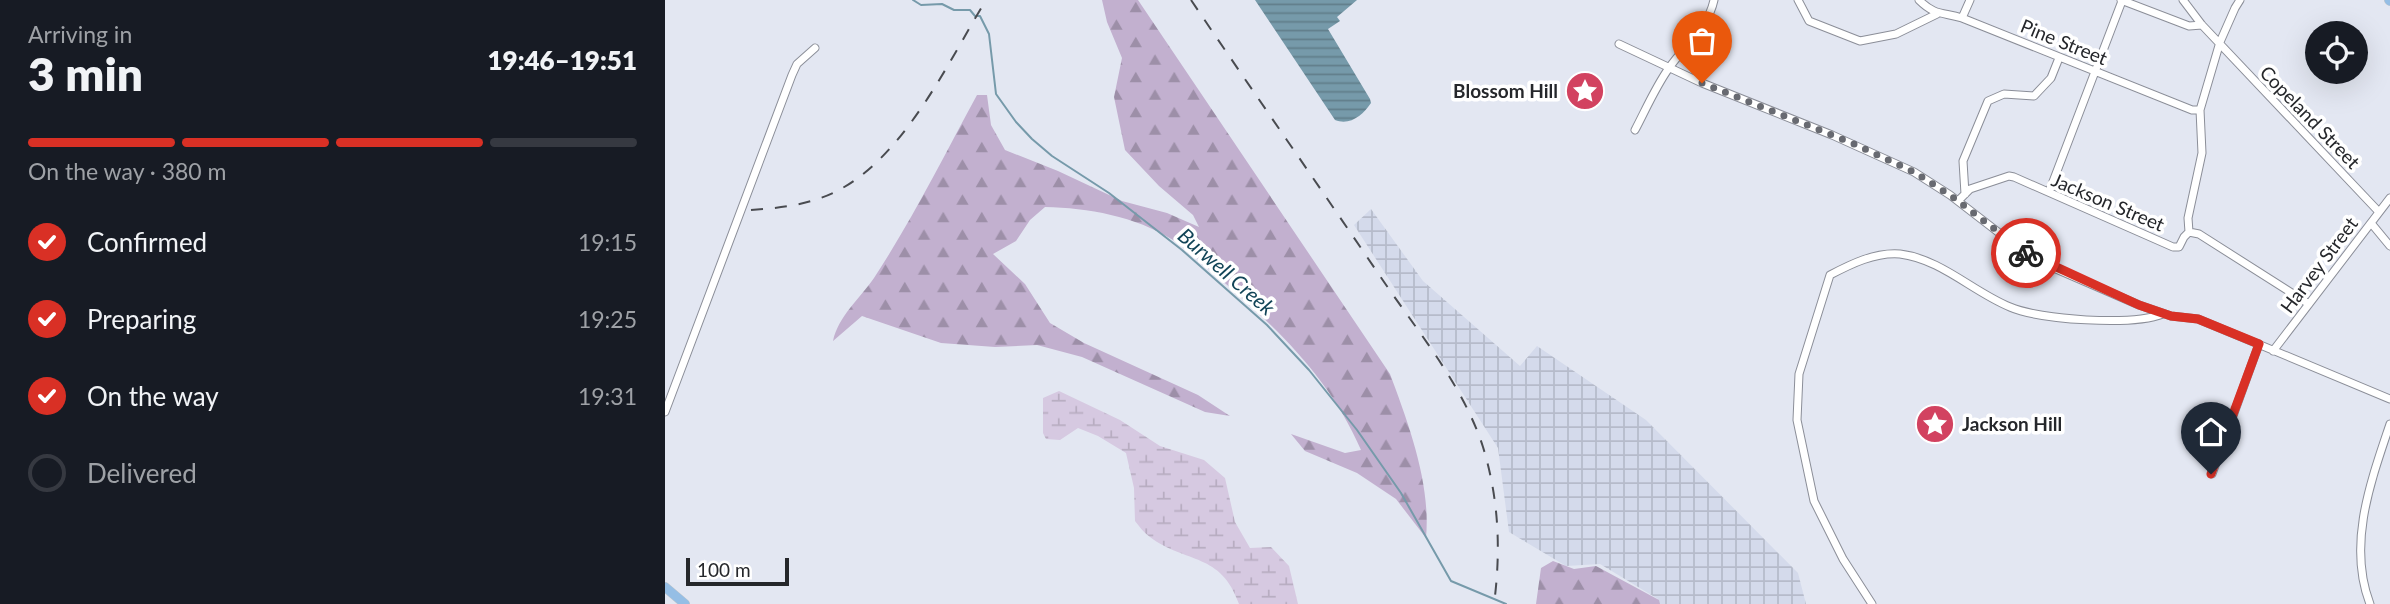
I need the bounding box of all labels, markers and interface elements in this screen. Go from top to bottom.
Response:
pin [1672,11,1732,83]
street label: Pine Street [2017,14,2111,69]
text: Arriving in [28,20,132,48]
map controls [2305,21,2368,84]
button: locate [2305,21,2368,84]
icon: bag [1683,22,1721,60]
text: 19:46–19:51 [487,44,637,76]
text: 3 min [28,46,143,101]
street label: Copeland Street [2256,60,2365,173]
place icon: Blossom Hill [1564,70,1606,112]
place label: Blossom Hill [1453,79,1558,102]
text: On the way · 380 m [28,157,227,185]
street label: Jackson Street [2048,167,2168,236]
street label: Harvey Street [2275,212,2362,317]
courier [1991,218,2061,288]
water label: Burwell Creek [1174,222,1281,320]
icon: check [28,223,66,261]
text: Confirmed [87,226,207,258]
text: 19:15 [578,228,637,256]
icon: bike [2007,234,2045,272]
icon: check [28,300,66,338]
text: Preparing [87,303,196,335]
text: 19:25 [578,305,637,333]
icon: check [28,377,66,415]
text: On the way [87,380,219,412]
text: 19:31 [578,382,637,410]
pin [2181,402,2241,474]
place icon: Jackson Hill [1914,403,1956,445]
place label: Jackson Hill [1962,412,2062,435]
icon: home [2192,413,2230,451]
text: Delivered [87,457,197,489]
scale bar [686,555,789,587]
text: 100 m [697,558,751,581]

